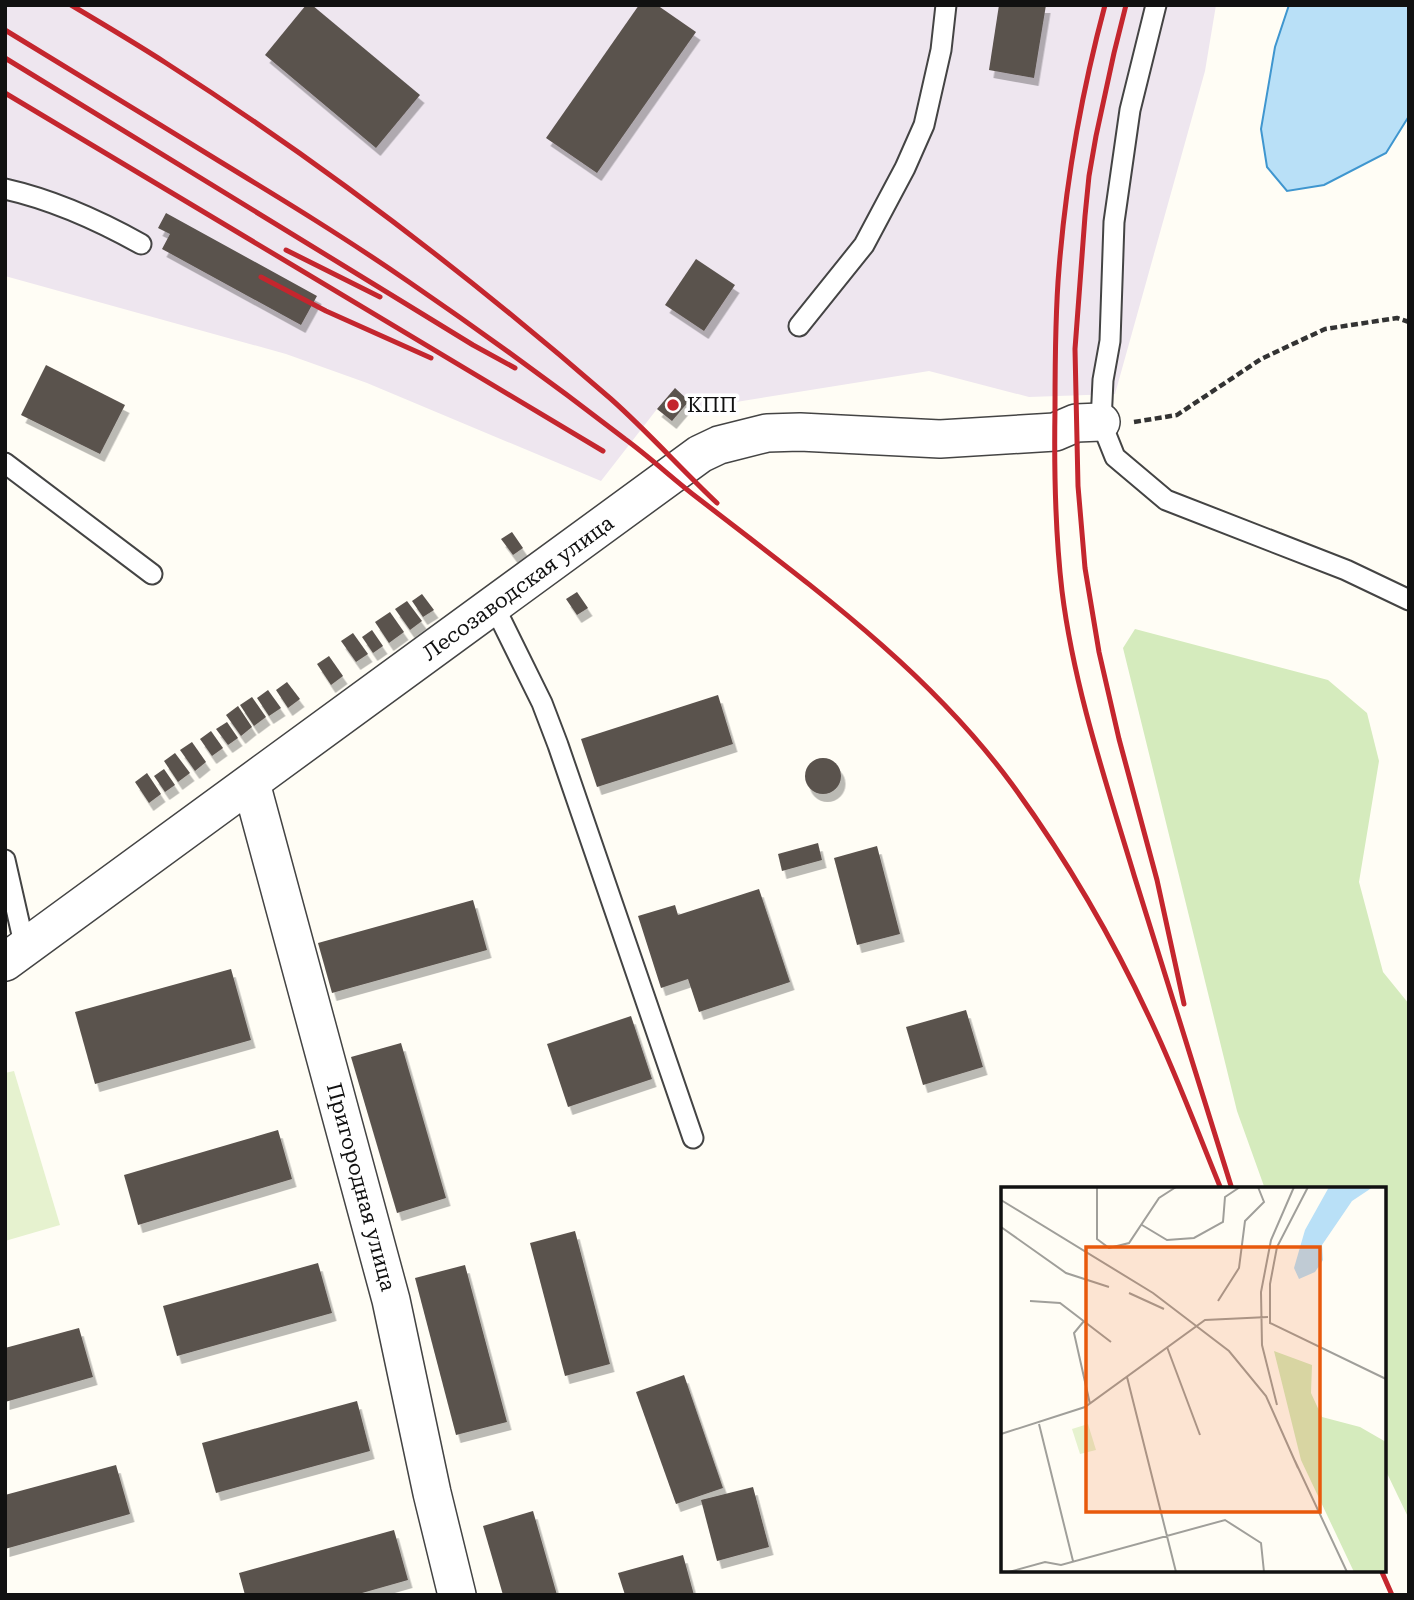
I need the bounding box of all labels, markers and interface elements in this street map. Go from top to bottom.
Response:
place label: КПП [687,393,737,417]
marker: КПП [665,397,681,413]
street label: Лесозаводская улица [418,510,619,665]
street label: Пригородная улица [322,1080,401,1294]
inset map [1001,1187,1386,1572]

